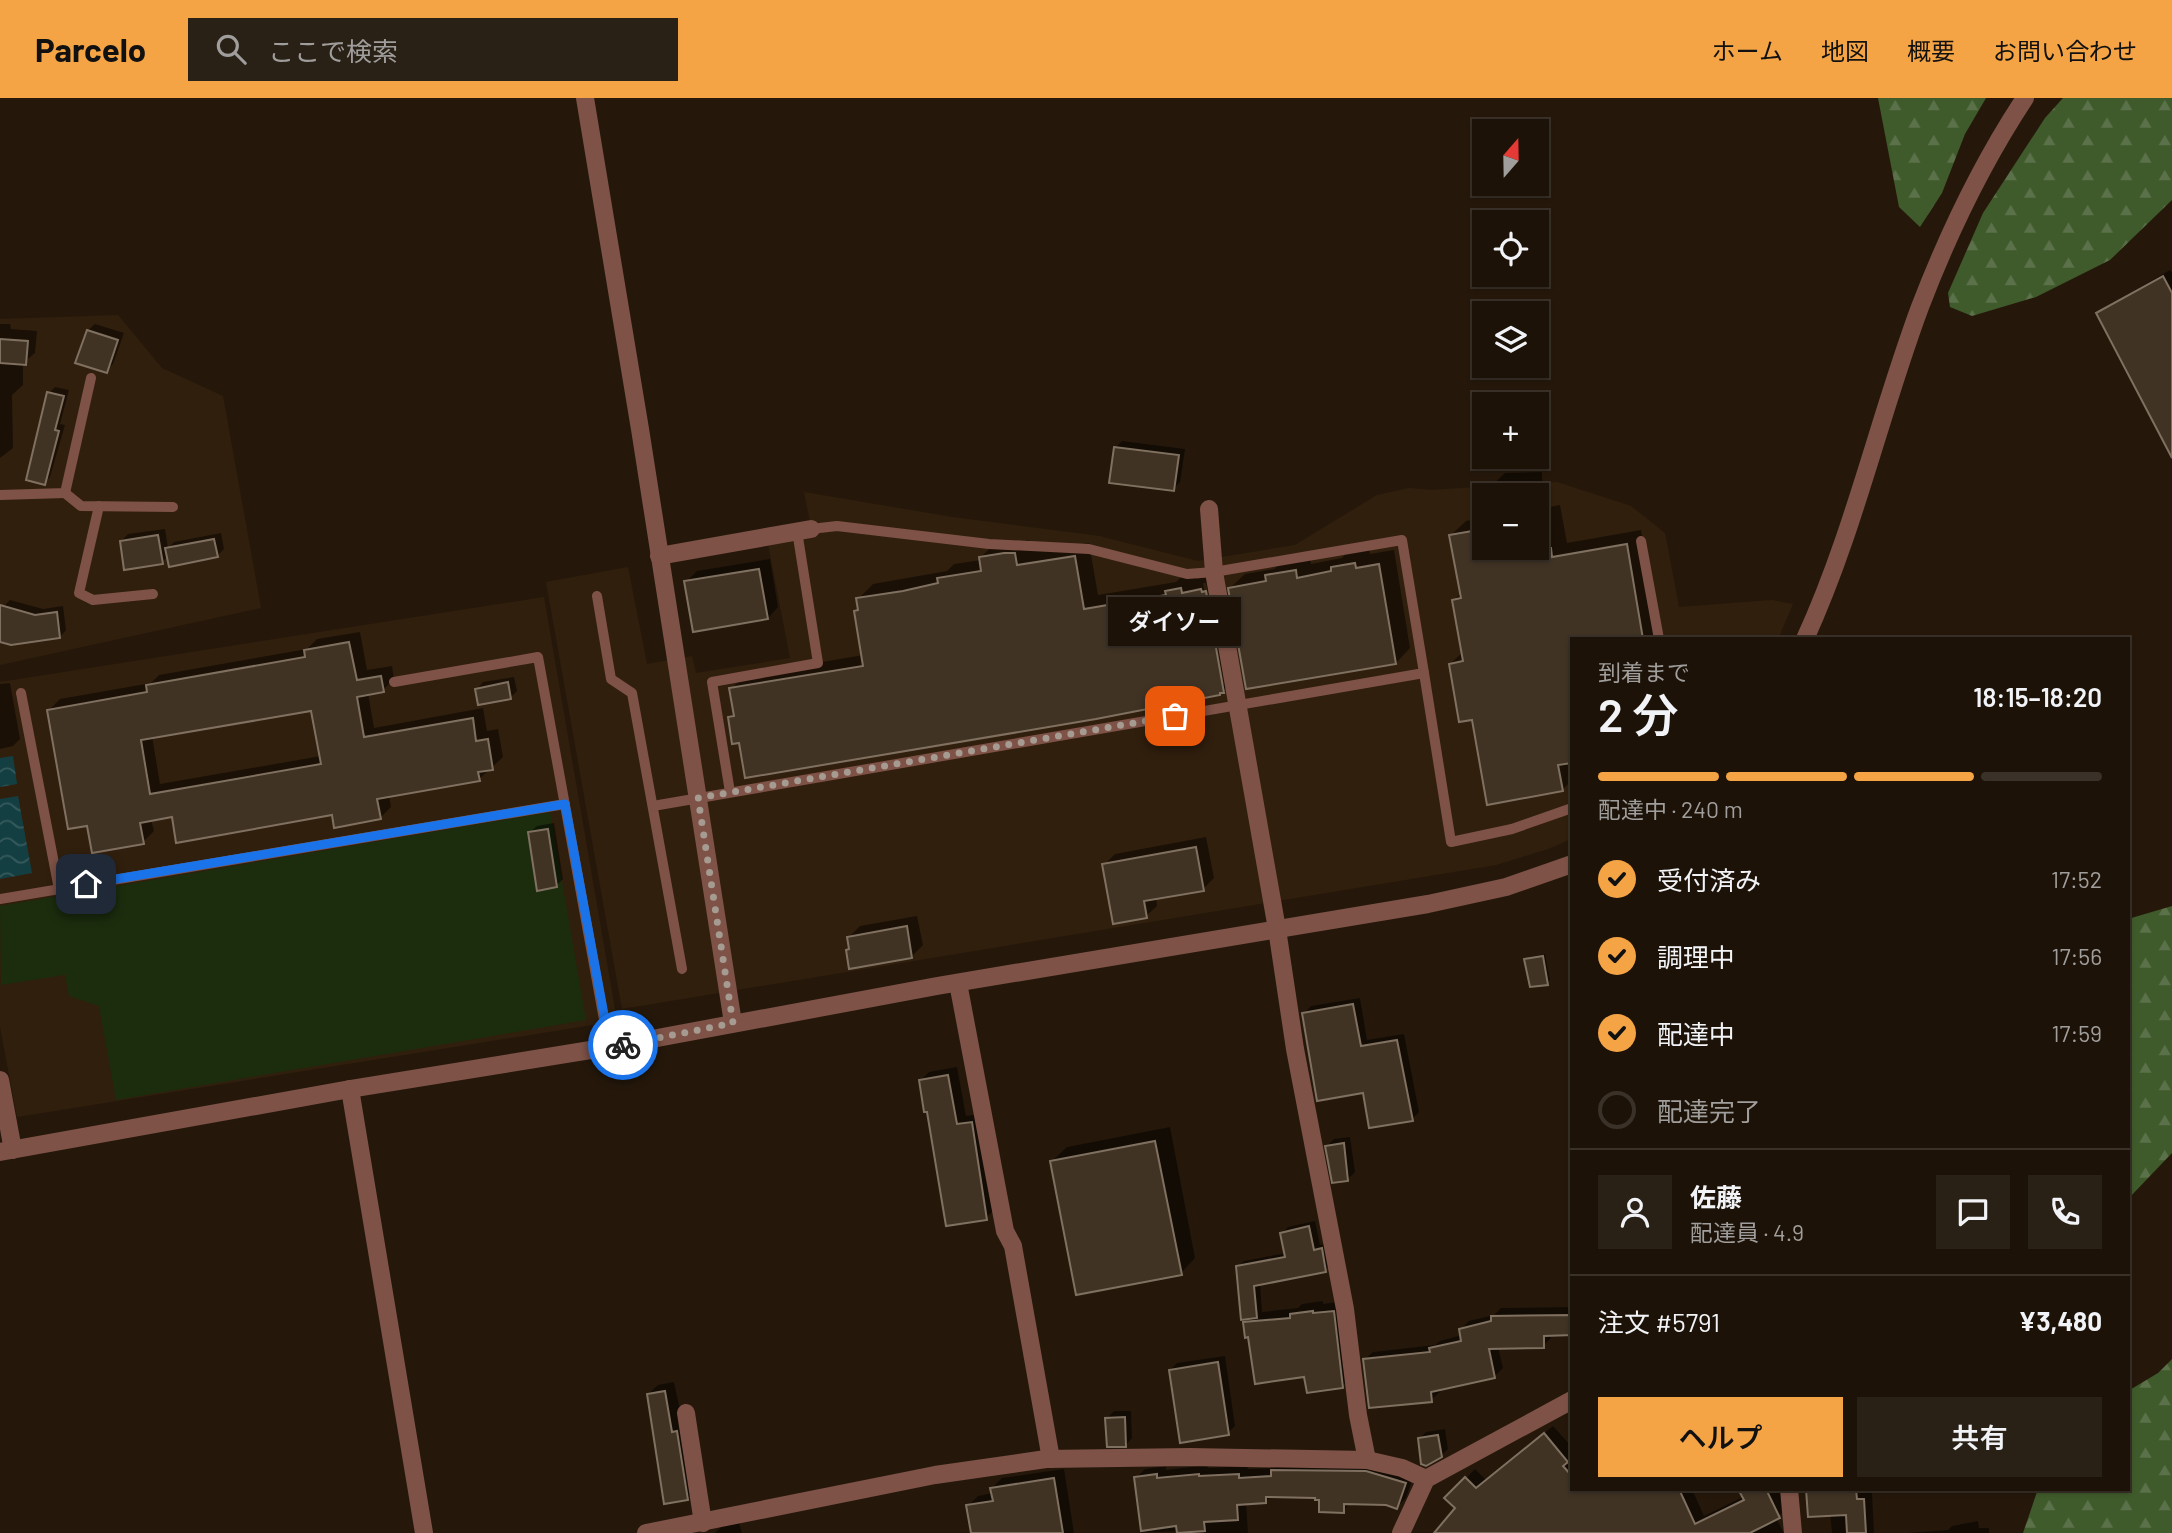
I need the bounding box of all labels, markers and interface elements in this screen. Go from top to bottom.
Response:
search box [188,18,678,81]
text: Parcelo [35,29,146,69]
icon: search [212,30,250,68]
text: ここで検索 [268,35,398,66]
text: ホーム [1712,36,1783,65]
text: 地図 [1821,36,1869,65]
text: 概要 [1907,36,1955,65]
text: お問い合わせ [1993,36,2137,65]
north arrow [1472,119,1549,196]
map controls [1472,119,1549,560]
button: locate [1472,210,1549,287]
button: layers [1472,301,1549,378]
button: + [1472,392,1549,469]
button: − [1472,483,1549,560]
callout: ダイソー [1108,597,1242,646]
text: ダイソー [1129,607,1221,635]
text: 到着まで [1598,658,1690,686]
text: 18:15–18:20 [1973,681,2102,712]
pin [1145,686,1205,746]
text: 2 分 [1598,686,1679,741]
icon: bag [1156,697,1194,735]
text: 配達中 · 240 m [1598,795,1743,823]
pin [56,854,116,914]
icon: check [1598,860,1636,898]
text: 受付済み [1657,864,1761,895]
icon: home [67,865,105,903]
text: 17:52 [2051,865,2102,893]
icon: check [1598,937,1636,975]
text: 調理中 [1657,941,1735,972]
text: 17:56 [2052,942,2102,970]
courier [588,1010,658,1080]
icon: check [1598,1014,1636,1052]
text: 配達中 [1657,1018,1735,1049]
text: 17:59 [2051,1019,2102,1047]
icon: bike [604,1026,642,1064]
text: 配達完了 [1657,1095,1761,1126]
button: person [1598,1175,1672,1249]
button: chat [1936,1175,2010,1249]
button: phone [2028,1175,2102,1249]
text: 佐藤 [1690,1181,1742,1212]
text: 配達員 · 4.9 [1690,1218,1804,1246]
text: ¥3,480 [2019,1305,2102,1336]
text: 注文 #5791 [1598,1306,1720,1337]
button: ヘルプ [1598,1397,1843,1477]
button: 共有 [1857,1397,2102,1477]

